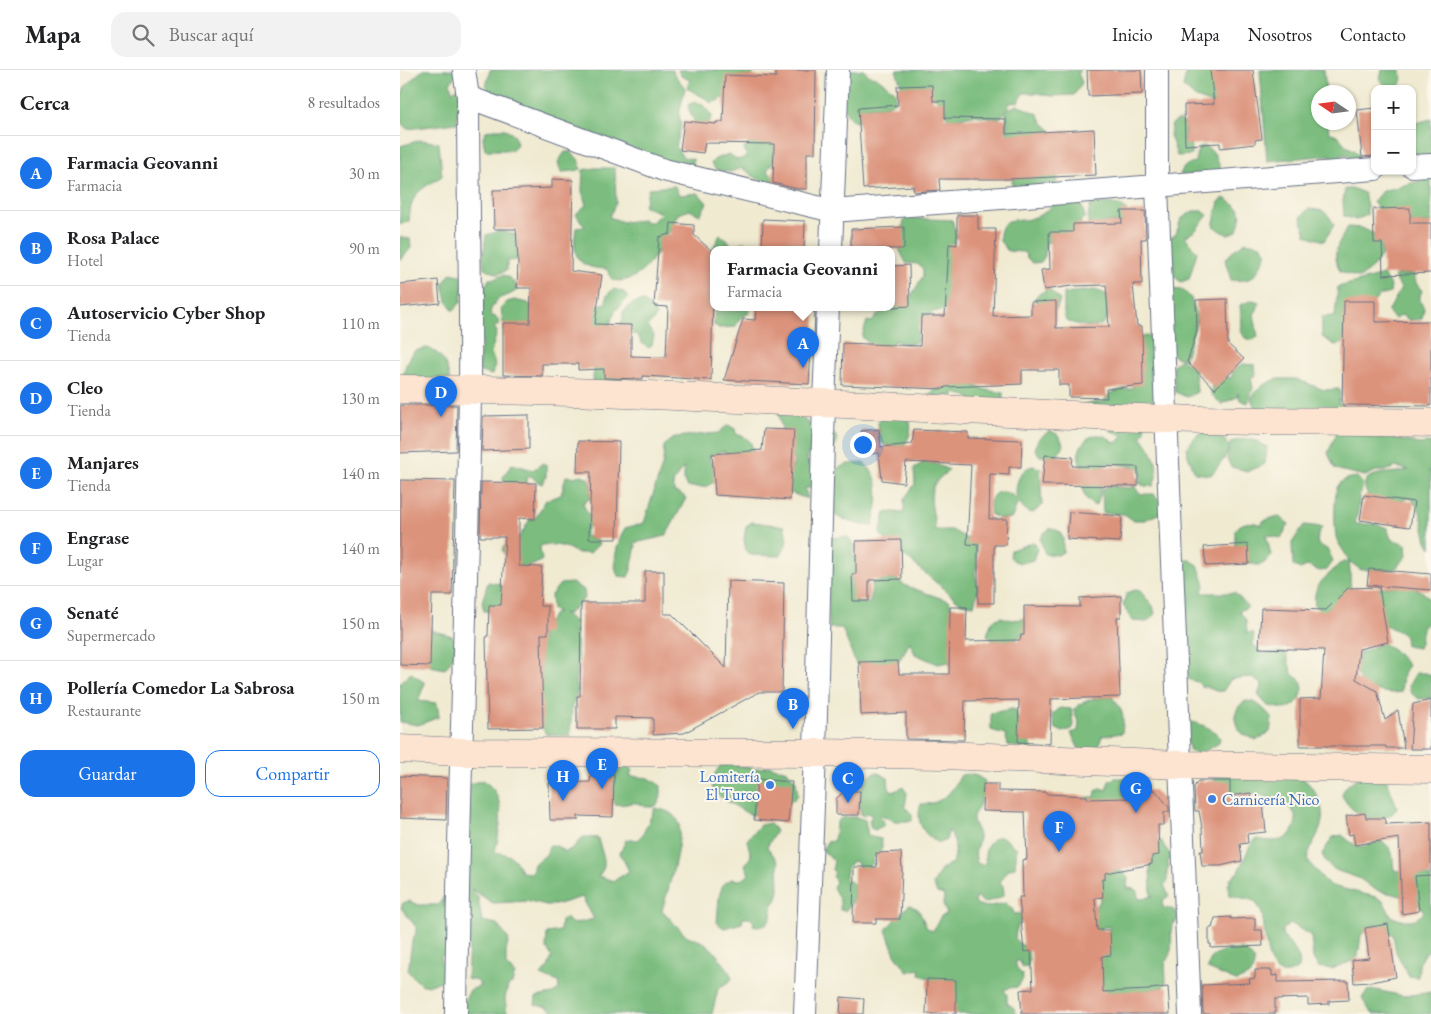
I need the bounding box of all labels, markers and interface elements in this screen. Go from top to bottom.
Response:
search box [111,12,461,57]
text: Mapa [25,19,81,50]
icon: search [129,21,157,49]
text: Buscar aquí [169,22,253,47]
text: Inicio [1112,23,1153,46]
text: Mapa [1181,23,1220,46]
text: Nosotros [1248,23,1312,46]
text: Contacto [1340,23,1406,46]
north arrow [1311,85,1356,130]
map controls [1371,85,1416,175]
button: + [1371,85,1416,130]
text: Cerca [20,89,70,116]
text: 8 resultados [308,92,380,113]
button: − [1371,130,1416,175]
text: Farmacia Geovanni [67,150,218,175]
text: A [30,163,42,184]
text: 30 m [349,163,380,184]
text: Farmacia [67,175,122,196]
text: Rosa Palace [67,225,159,250]
text: B [31,238,41,259]
text: 90 m [349,238,380,259]
popup [710,246,895,311]
text: Hotel [67,250,103,271]
text: Farmacia Geovanni [727,256,878,281]
text: Farmacia [727,281,782,302]
text: Autoservicio Cyber Shop [67,300,265,325]
text: C [30,313,42,334]
text: 110 m [341,313,380,334]
text: Tienda [67,325,111,346]
pin: A [787,327,819,368]
text: Cleo [67,375,103,400]
pin: D [425,376,457,417]
text: D [30,388,42,409]
text: 130 m [341,388,380,409]
text: Tienda [67,400,111,421]
your location [850,432,876,458]
text: Manjares [67,450,139,475]
text: E [31,463,41,484]
text: 140 m [341,463,380,484]
text: Tienda [67,475,111,496]
text: Engrase [67,525,129,550]
text: F [32,538,40,559]
text: 140 m [341,538,380,559]
text: Lugar [67,550,103,571]
text: Senaté [67,600,119,625]
text: G [30,613,42,634]
text: 150 m [341,613,380,634]
text: Supermercado [67,625,155,646]
text: Pollería Comedor La Sabrosa [67,675,295,700]
text: H [30,688,42,709]
text: 150 m [341,688,380,709]
pin: B [777,688,809,729]
text: Restaurante [67,700,141,721]
pin: E [586,748,618,789]
button: Guardar [20,750,195,797]
button: Compartir [205,750,380,797]
pin: H [547,760,579,801]
pin: C [832,762,864,803]
place label: Lomitería El Turco [699,766,761,805]
pin: G [1120,772,1152,813]
marker: Lomitería El Turco [764,779,776,791]
place label: Carnicería Nico [1222,789,1320,810]
marker: Carnicería Nico [1206,793,1218,805]
pin: F [1043,811,1075,852]

